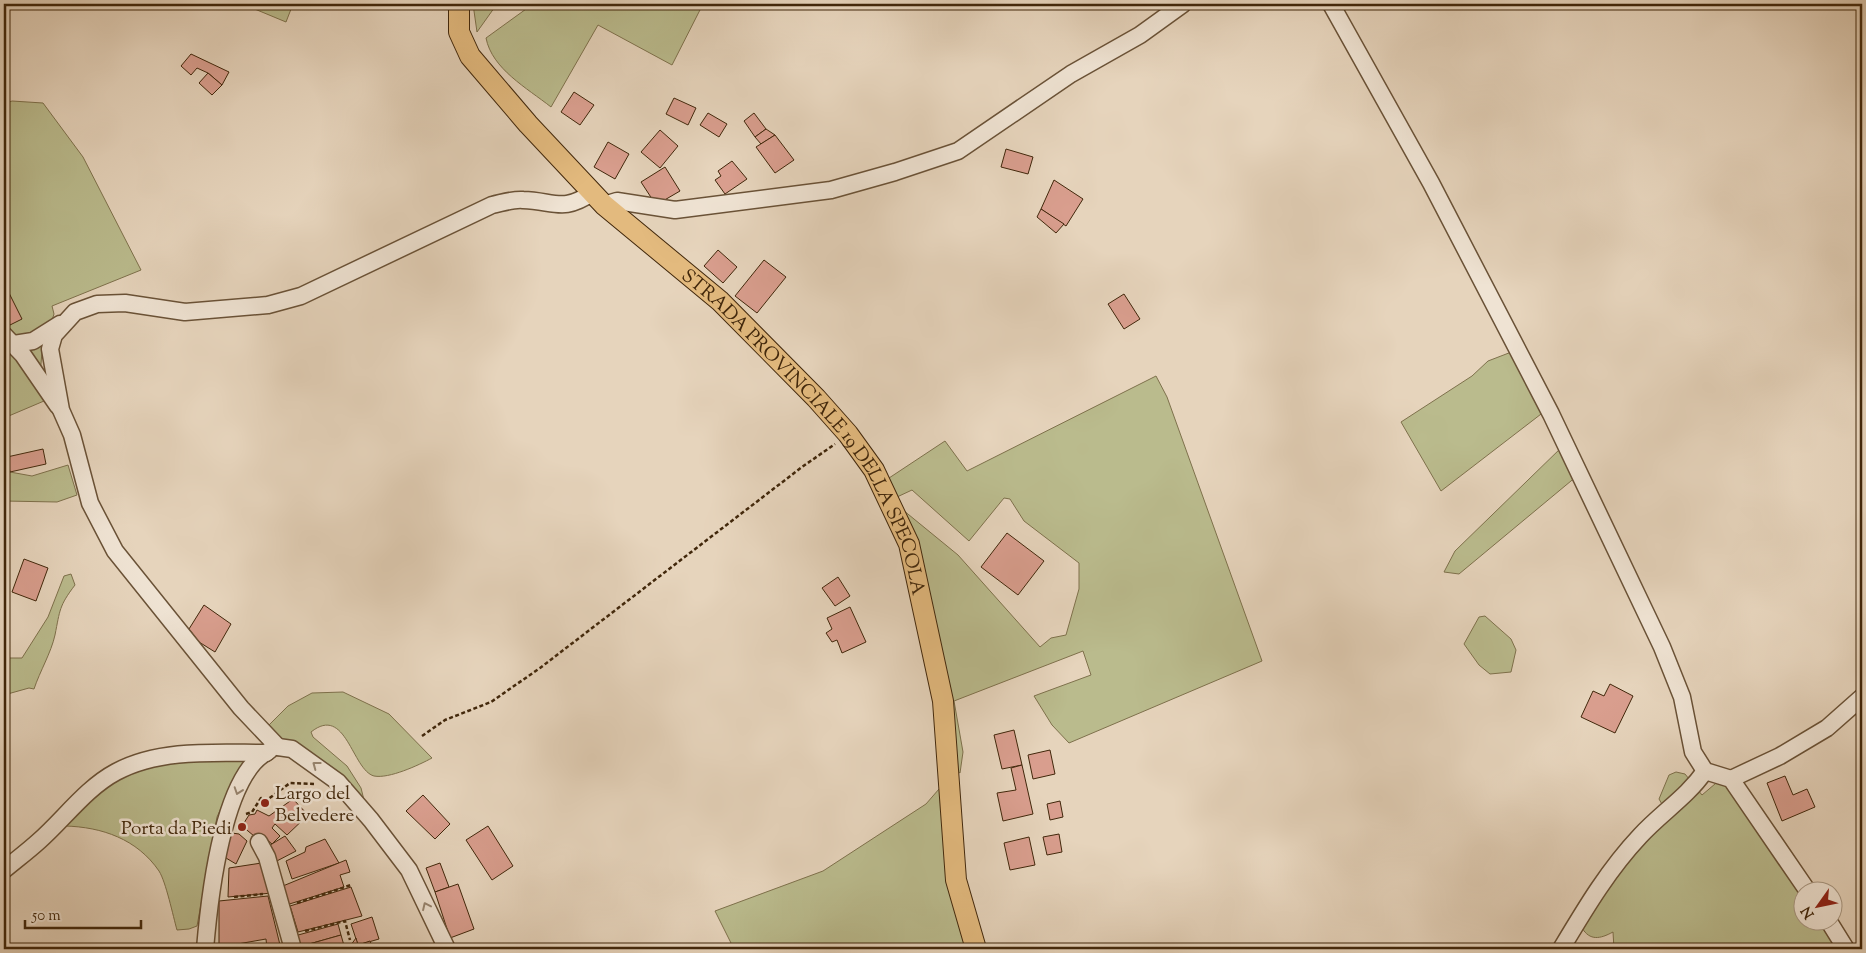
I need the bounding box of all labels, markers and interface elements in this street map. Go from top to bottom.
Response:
street label: STRADA PROVINCIALE 19 DELLA SPECOLA [675,263,931,599]
one-way arrow [313,763,322,771]
place label: Largo del Belvedere [275,781,355,830]
one-way arrow [234,786,244,795]
marker: Largo del Belvedere [259,797,271,809]
place label: Porta da Piedi [121,816,232,843]
marker: Porta da Piedi [236,821,248,833]
north arrow [1794,880,1844,930]
scale bar [25,898,141,930]
one-way arrow [422,902,432,911]
text: N [1797,902,1820,922]
text: 50 m [31,906,61,927]

